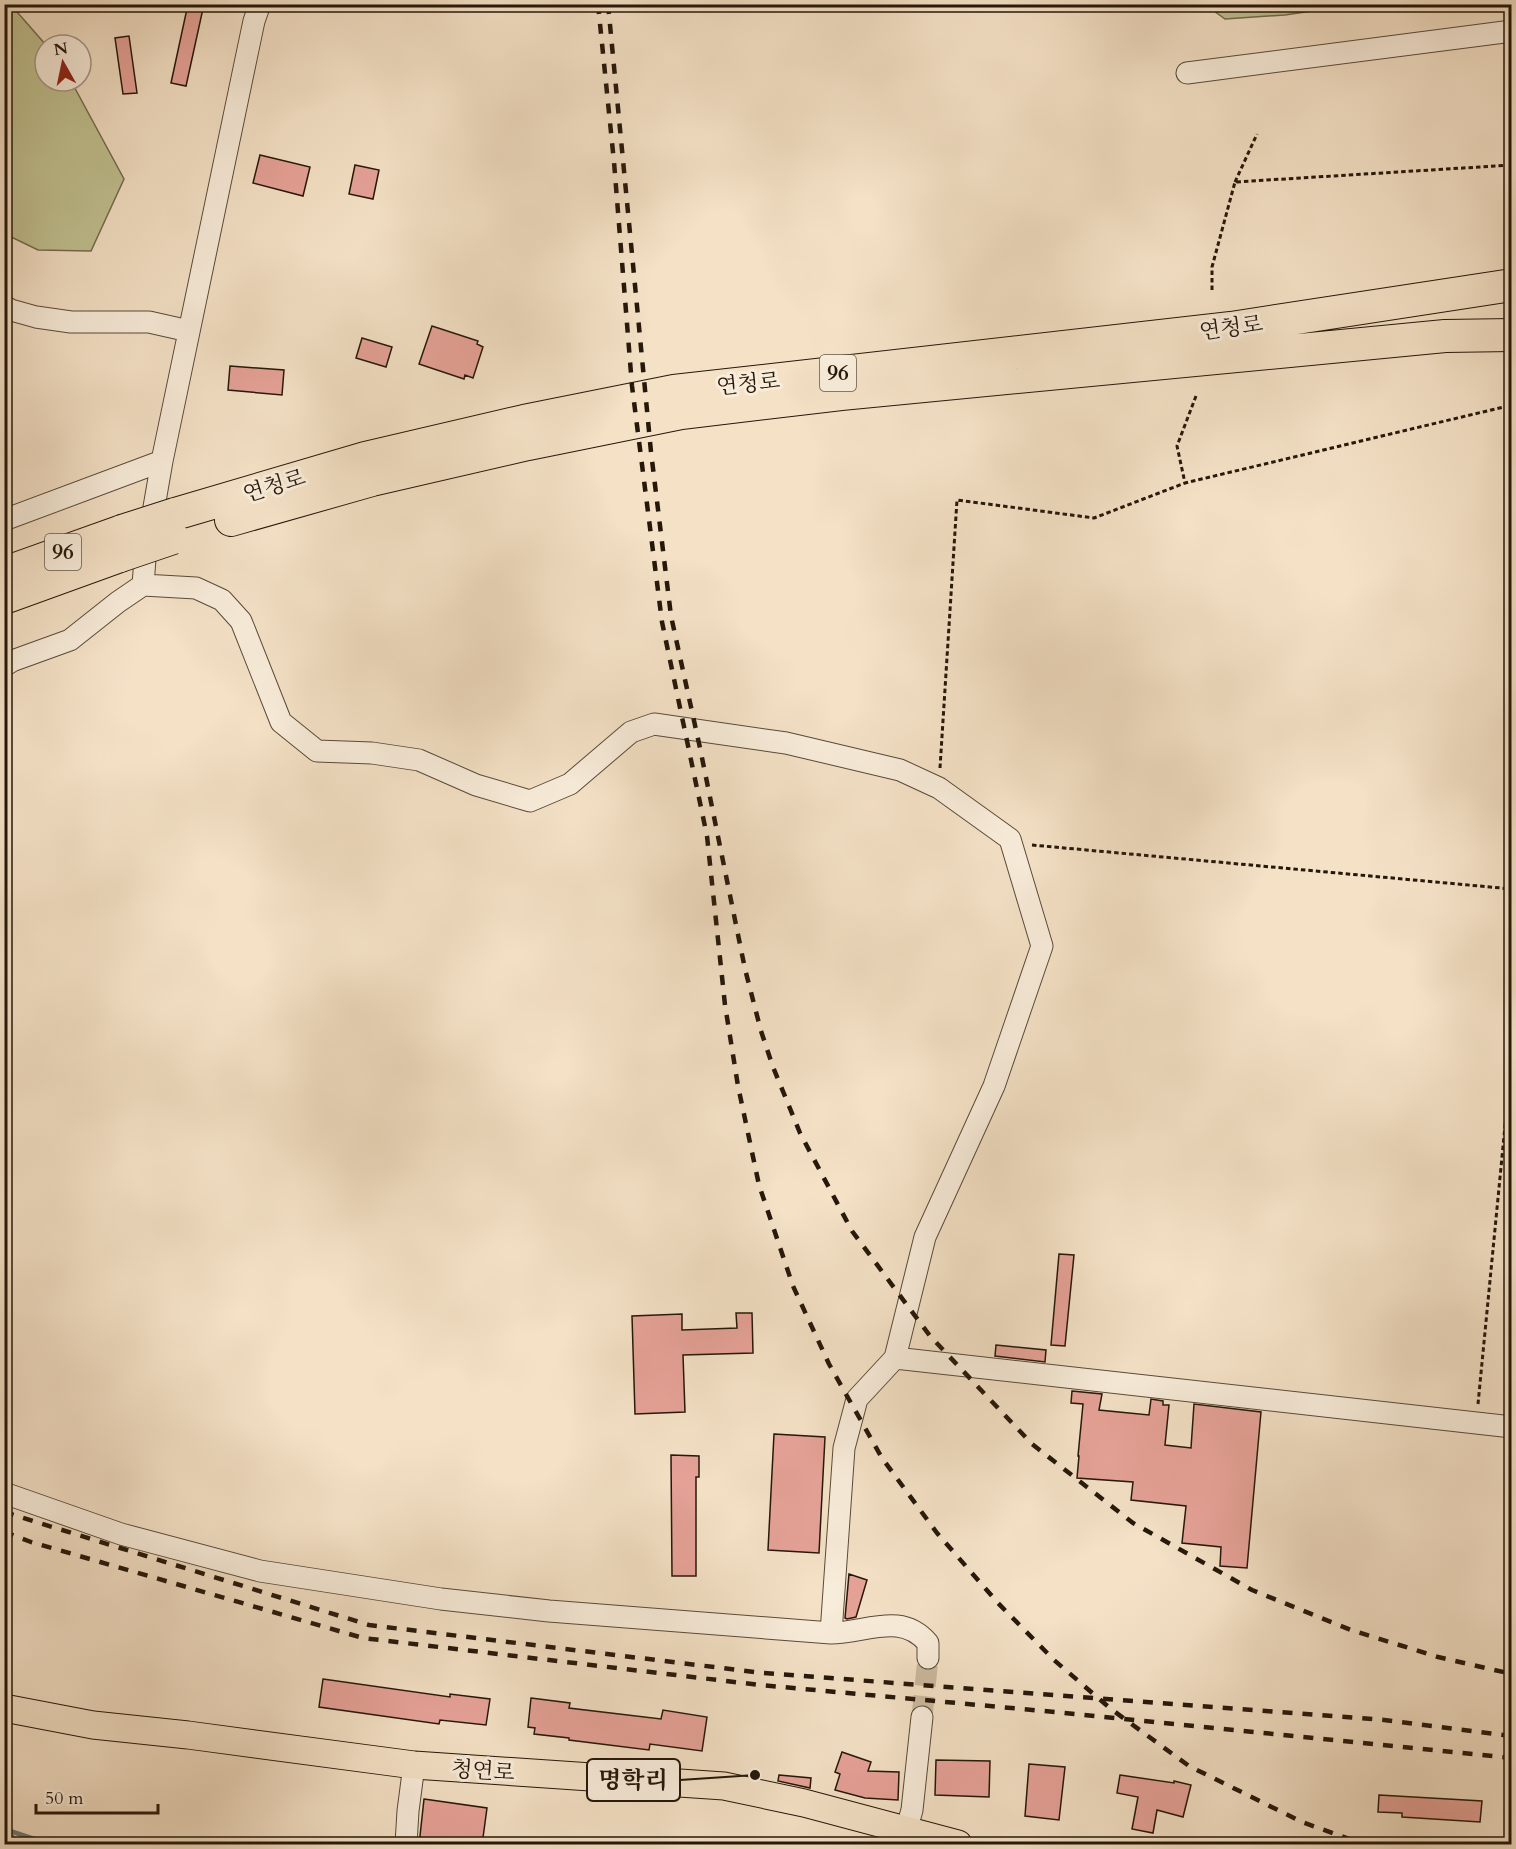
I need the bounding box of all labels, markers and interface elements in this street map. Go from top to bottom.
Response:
north arrow [33,33,93,93]
text: N [52,37,69,61]
street label: 연청로 [1197,309,1265,347]
road number: 96 [820,355,856,391]
street label: 연청로 [715,366,781,402]
street label: 연청로 [239,462,309,510]
road number: 96 [45,534,81,570]
street label: 청연로 [450,1754,516,1788]
callout: 명학리 [587,1759,680,1801]
text: 명학리 [598,1764,668,1797]
scale bar [36,1777,158,1815]
text: 50 m [45,1786,84,1811]

